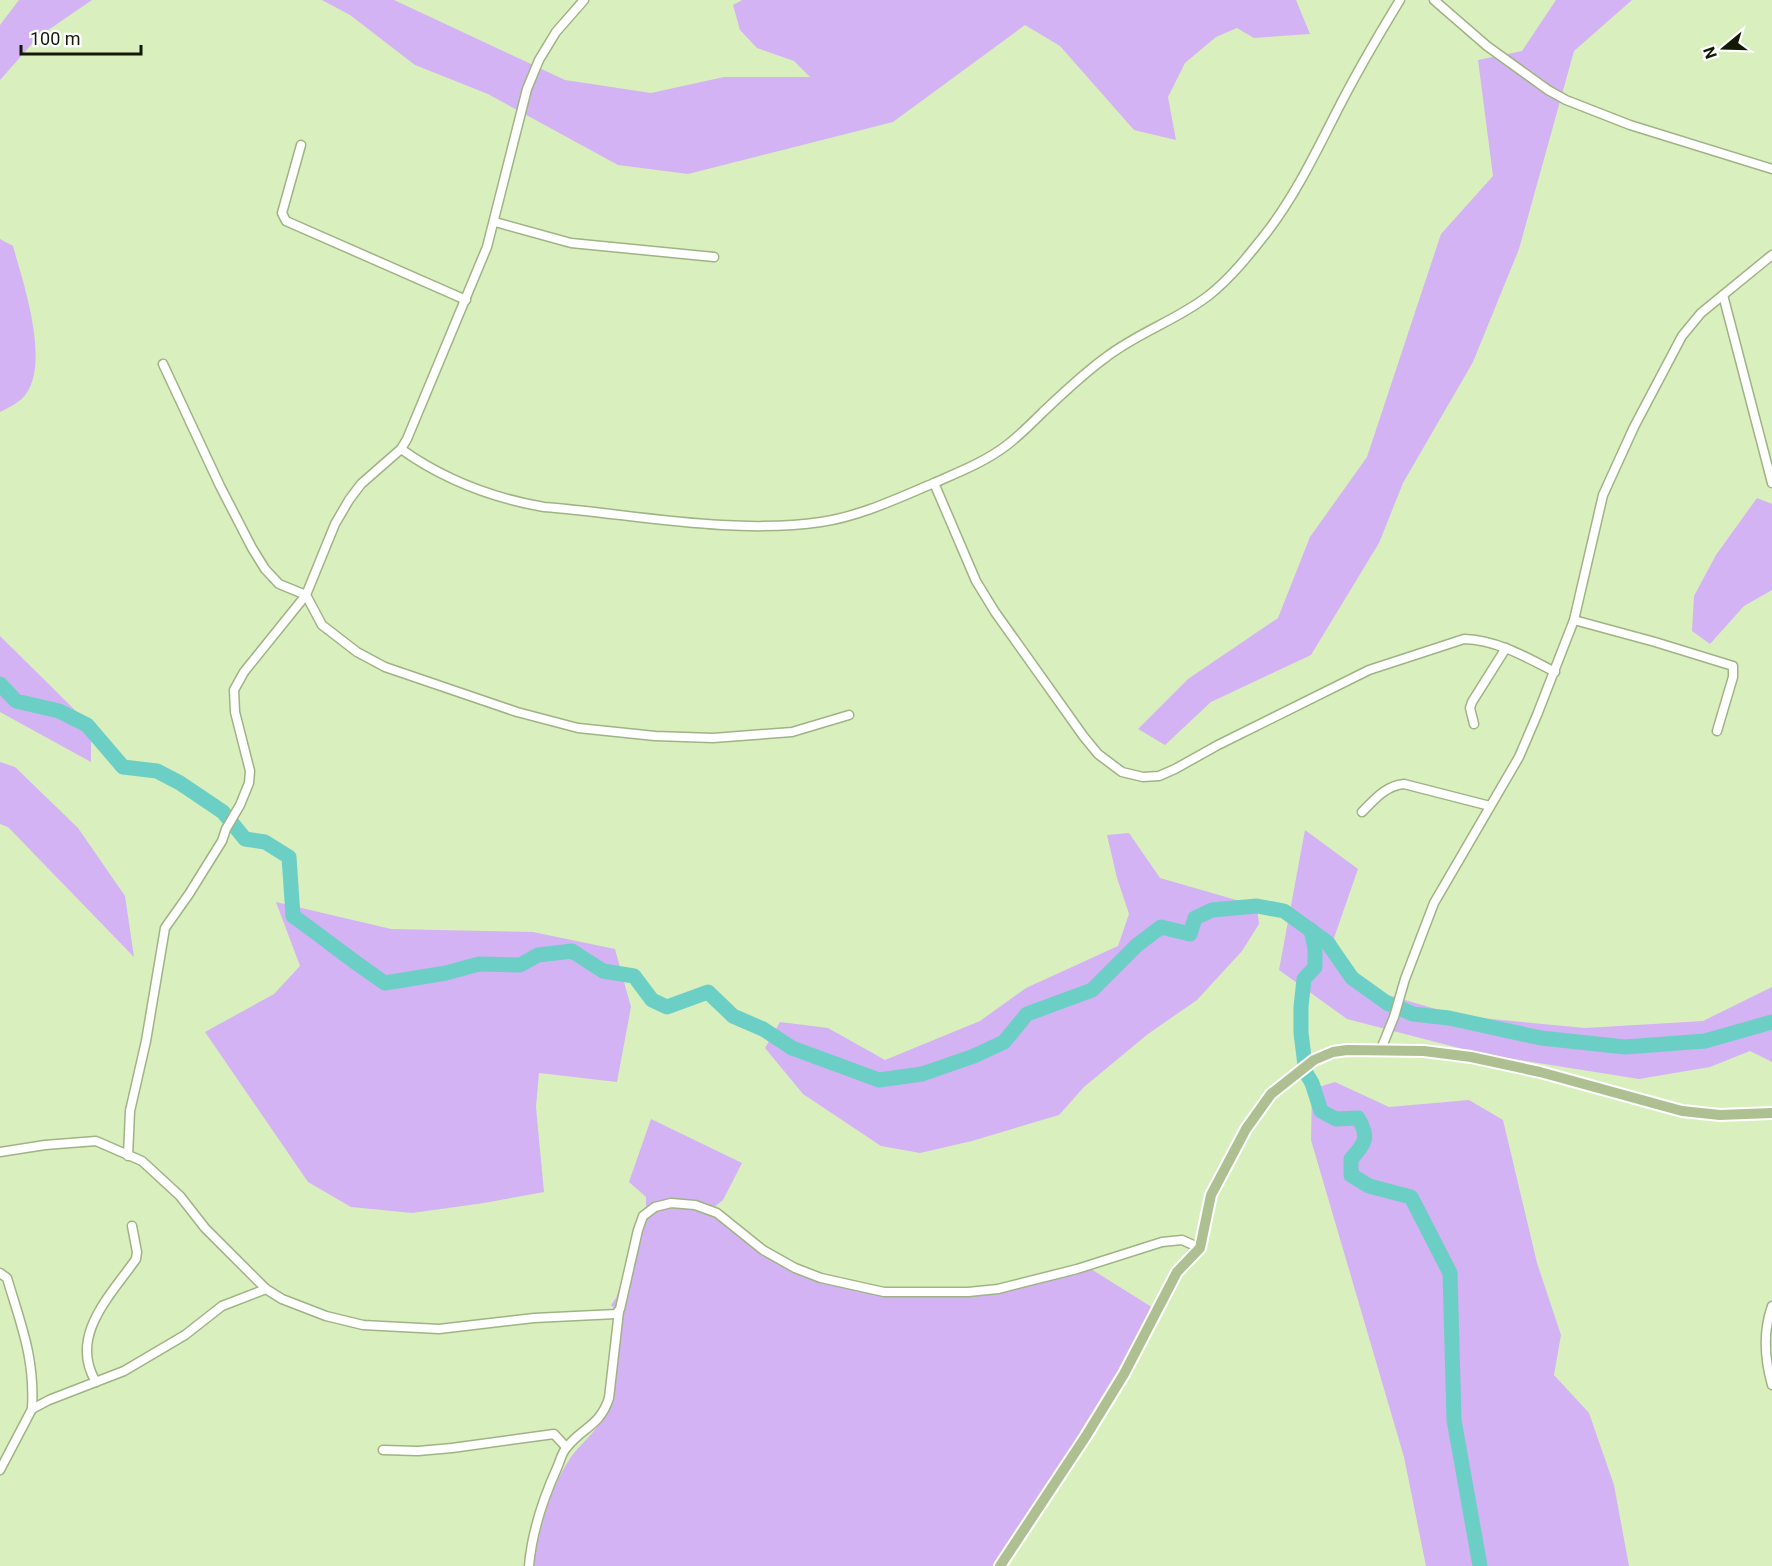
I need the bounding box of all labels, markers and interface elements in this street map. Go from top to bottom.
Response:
scale bar [21,18,141,56]
north arrow [1694,18,1754,78]
text: 100 m [30,28,81,49]
text: N [1699,44,1721,61]

